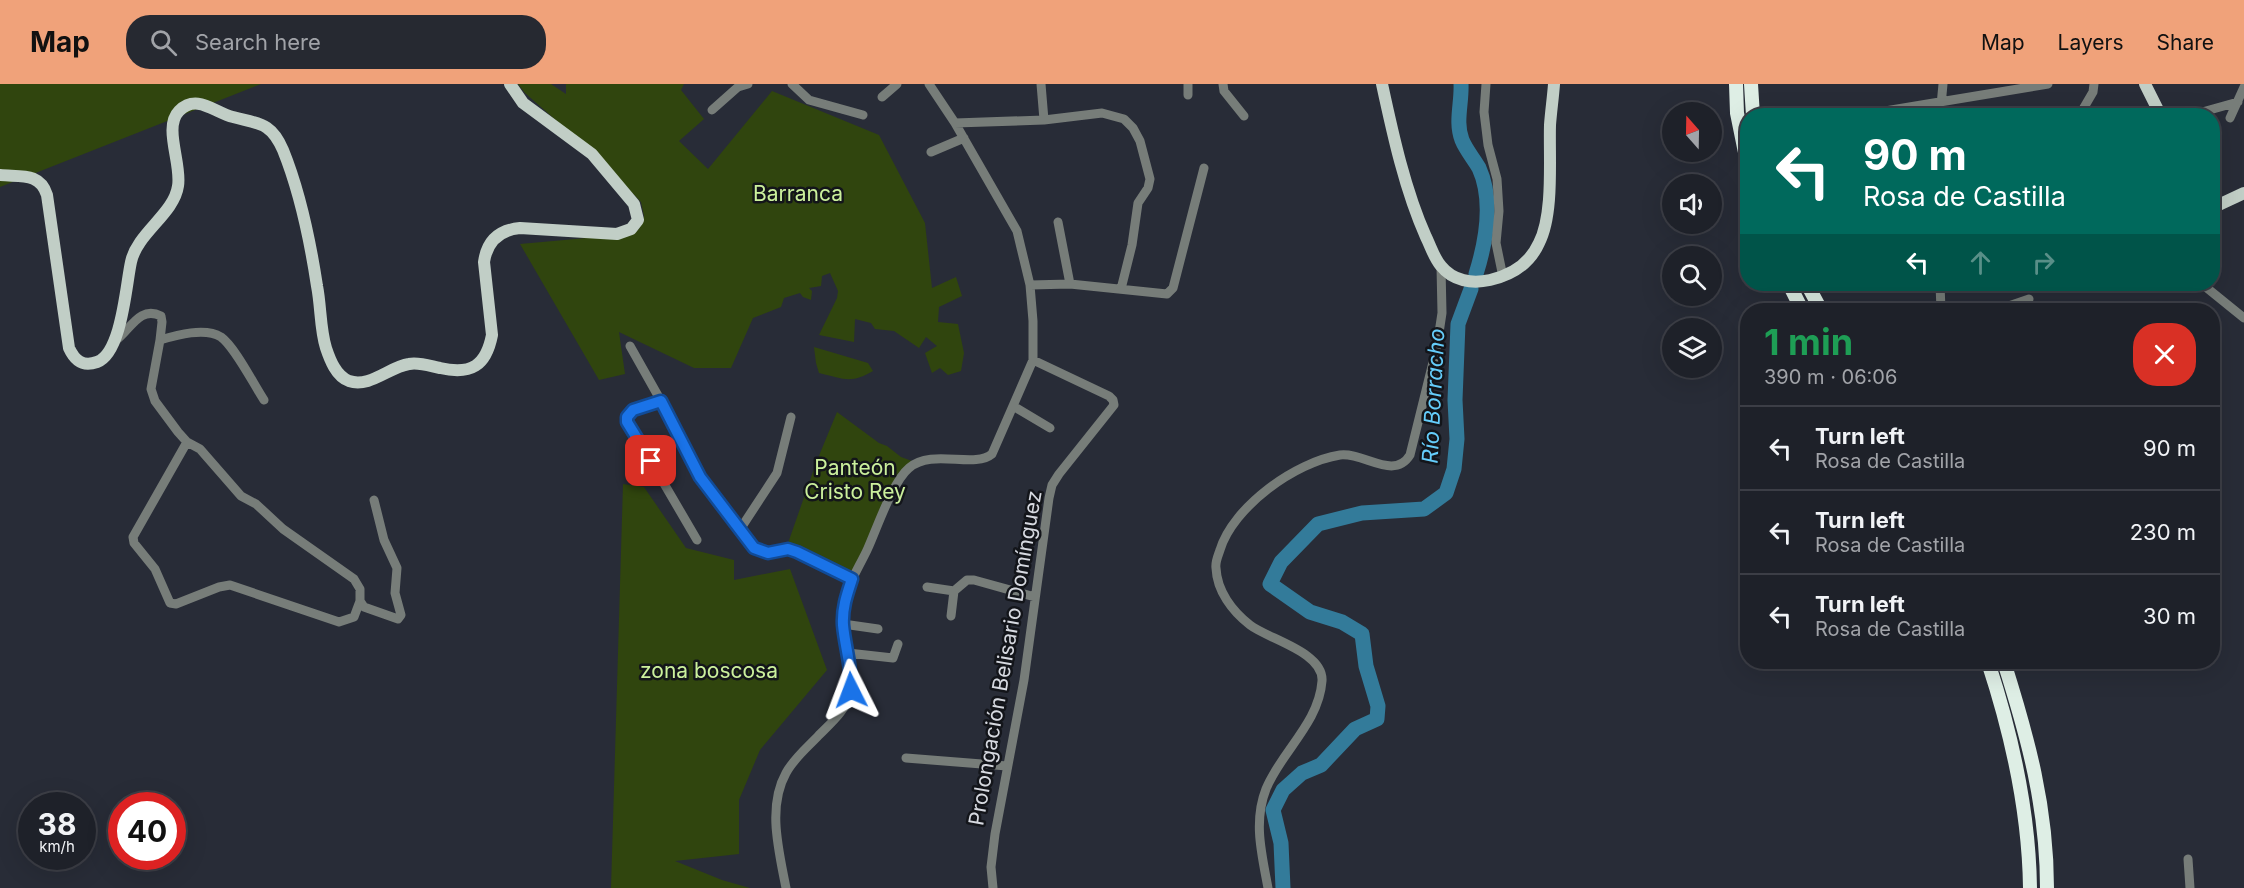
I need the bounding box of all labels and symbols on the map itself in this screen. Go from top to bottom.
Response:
north arrow [1662,102,1722,162]
park label: Barranca [753,181,843,206]
water label: Río Borracho [1416,328,1450,464]
pin [625,435,676,486]
park label: Panteón Cristo Rey [804,455,906,504]
street label: Prolongación Belisario Domínguez [963,489,1047,827]
park label: zona boscosa [640,658,778,683]
position arrow [819,658,883,722]
speed limit sign: 40 [108,792,186,870]

